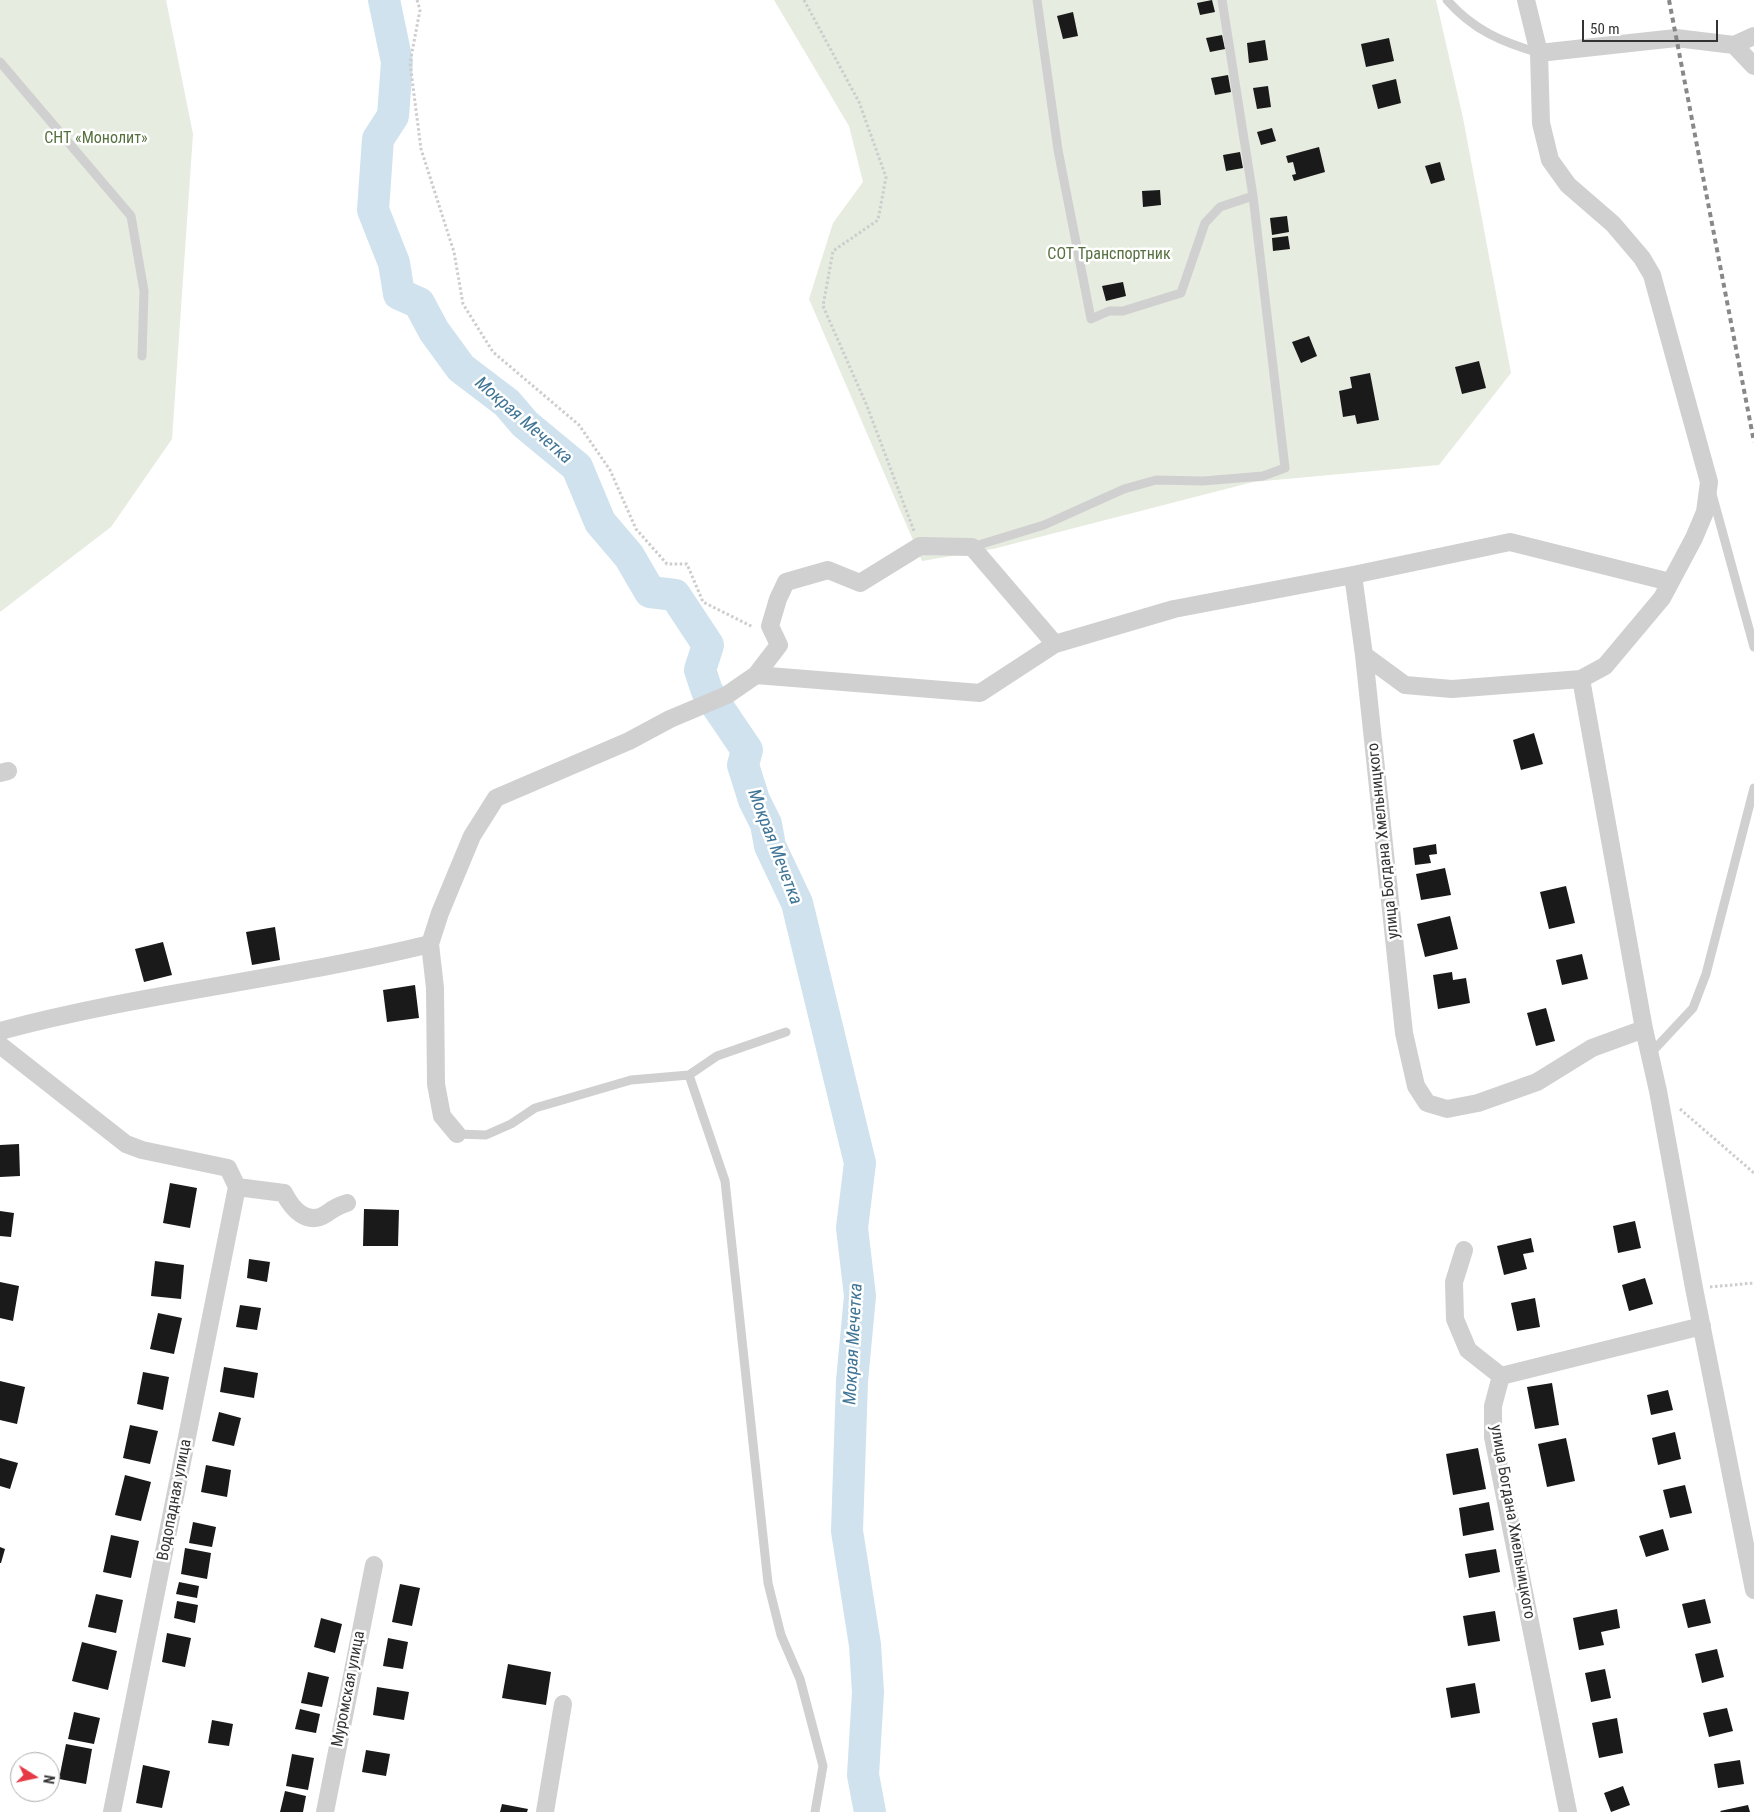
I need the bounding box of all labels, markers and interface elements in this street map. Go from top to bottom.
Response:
scale bar [1584,10,1720,42]
text: 50 m [1590,20,1620,38]
park label: СНТ «Монолит» [44,129,148,149]
park label: СОТ Транспортник [1047,245,1171,265]
water label: Мокрая Мечетка [470,373,576,469]
street label: улица Богдана Хмельницкого [1364,742,1404,940]
water label: Мокрая Мечетка [742,786,806,908]
water label: Мокрая Мечетка [840,1283,868,1405]
street label: улица Богдана Хмельницкого [1485,1423,1539,1621]
street label: Водопадная улица [154,1438,196,1562]
street label: Муромская улица [328,1629,370,1749]
north arrow [10,1752,60,1802]
text: N [40,1774,57,1785]

